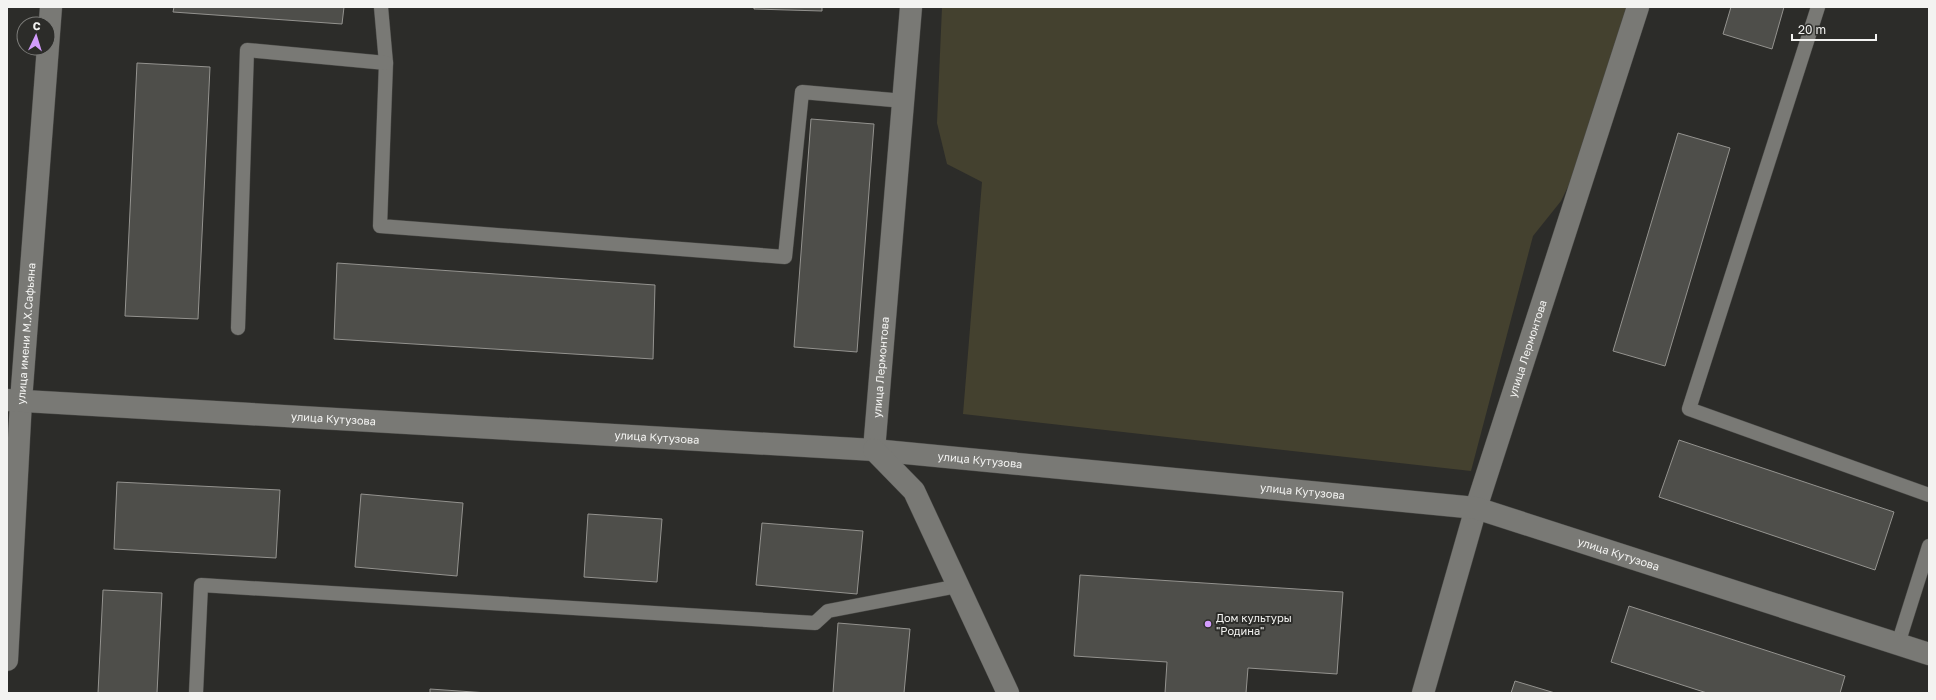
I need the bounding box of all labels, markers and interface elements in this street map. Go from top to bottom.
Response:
north arrow [16,16,56,56]
scale bar [1792,16,1876,42]
text: С [32,19,41,32]
text: 20 m [1798,22,1826,37]
street label: улица имени М.Х.Сафьяна [14,262,38,405]
street label: улица Лермонтова [1505,298,1549,399]
street label: улица Лермонтова [870,316,891,418]
street label: улица Кутузова [291,409,376,427]
street label: улица Кутузова [614,428,700,446]
street label: улица Кутузова [937,449,1023,470]
street label: улица Кутузова [1260,480,1346,501]
street label: улица Кутузова [1576,534,1661,573]
place label: Дом культуры "Родина" [1216,611,1292,637]
marker: Дом культуры "Родина" [1203,619,1213,629]

